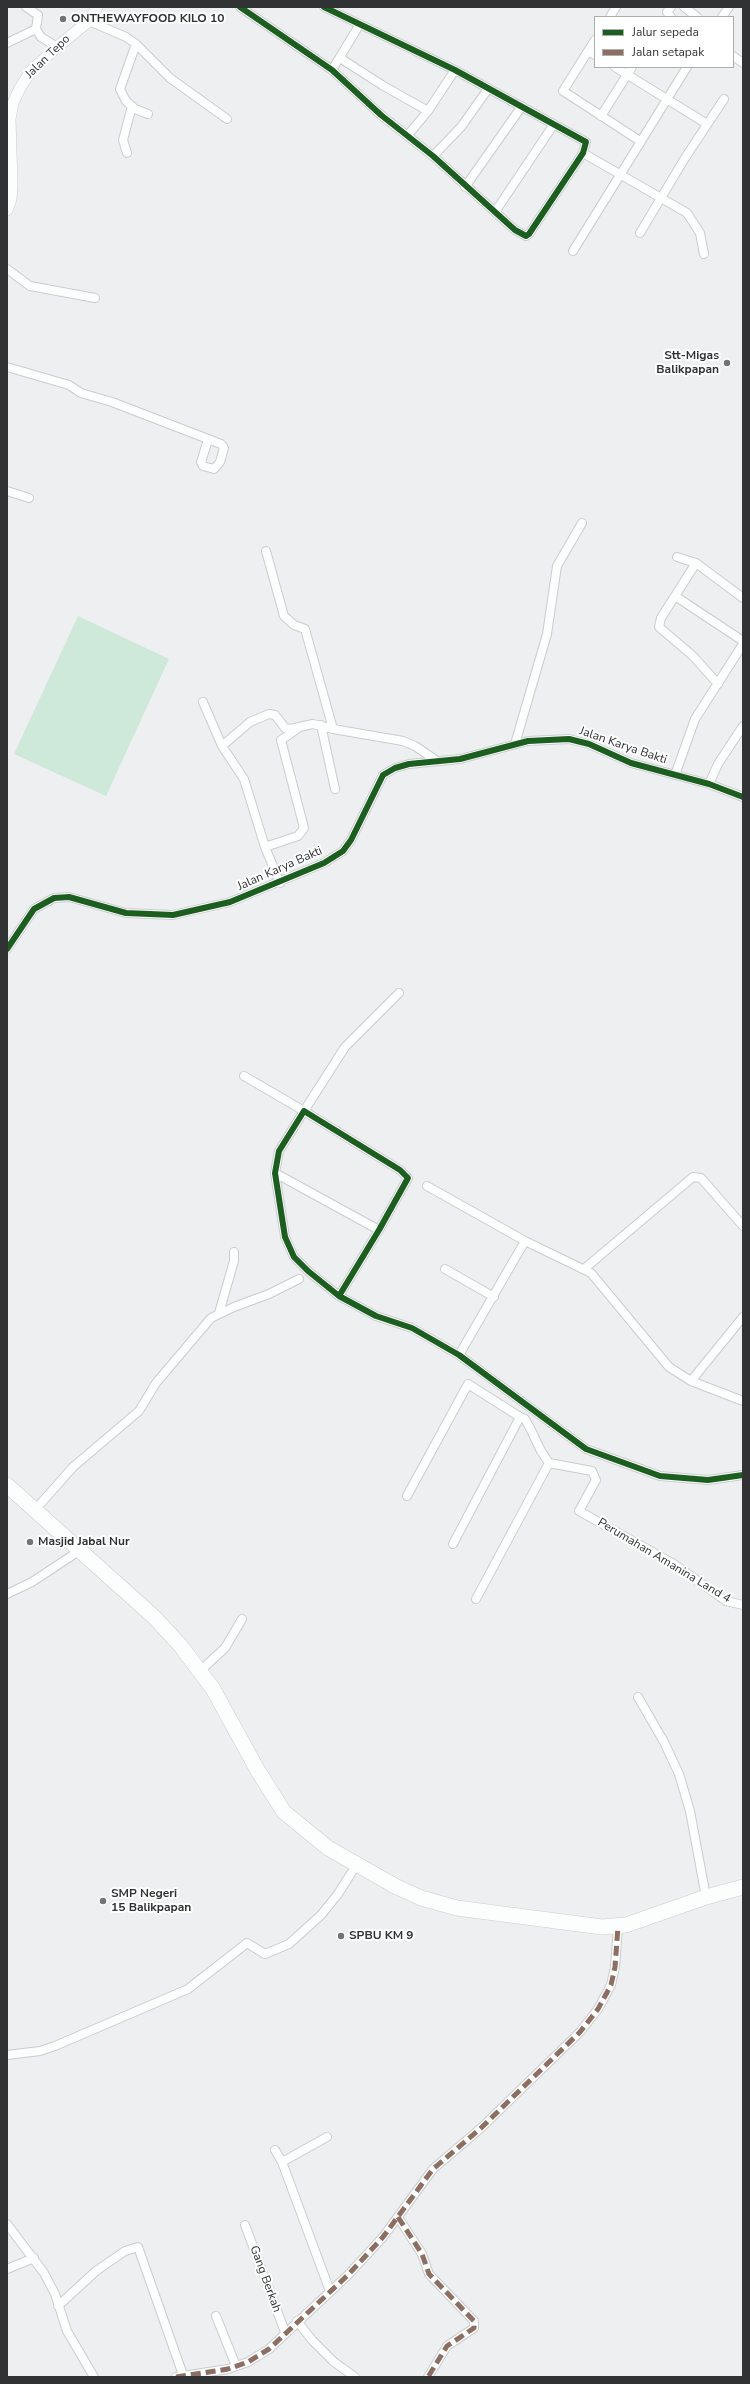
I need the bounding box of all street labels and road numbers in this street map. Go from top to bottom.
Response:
street label: Jalan Tepo [23,32,73,82]
street label: Jalan Karya Bakti [577,724,669,768]
street label: Jalan Karya Bakti [235,844,325,894]
street label: Perumahan Amanina Land 4 [595,1516,733,1606]
street label: Gang Berkah [246,2244,284,2314]

